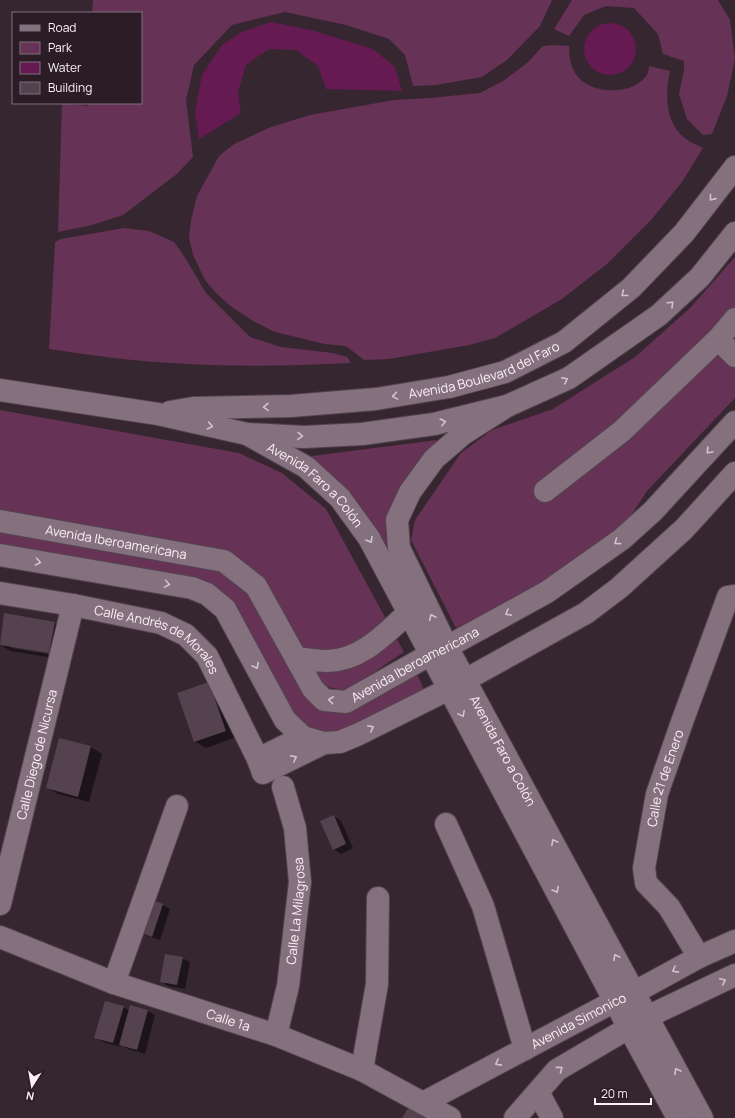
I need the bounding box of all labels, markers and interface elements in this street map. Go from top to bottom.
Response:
legend [12,12,142,104]
text: Road [48,19,76,36]
text: Park [48,39,73,56]
text: Water [48,59,82,76]
text: Building [48,79,92,96]
one-way arrow [710,194,717,201]
one-way arrow [621,289,629,296]
one-way arrow [666,301,674,309]
street label: Avenida Boulevard del Faro [407,337,563,403]
one-way arrow [561,377,569,384]
one-way arrow [392,391,398,400]
one-way arrow [263,402,269,411]
one-way arrow [439,418,446,427]
one-way arrow [206,421,213,429]
one-way arrow [297,432,303,441]
street label: Avenida Faro a Colón [264,438,367,531]
one-way arrow [706,446,714,454]
street label: Avenida Iberoamericana [44,520,188,563]
one-way arrow [365,536,373,543]
one-way arrow [614,538,621,545]
one-way arrow [35,557,42,565]
one-way arrow [163,579,170,587]
street label: Calle Andrés de Morales [93,601,223,677]
one-way arrow [505,609,513,616]
one-way arrow [430,614,437,621]
street label: Avenida Iberoamericana [347,622,482,706]
one-way arrow [251,662,258,669]
street label: Calle Diego de Nicursa [12,687,61,821]
street label: Avenida Faro a Colón [466,692,540,809]
one-way arrow [328,696,334,705]
one-way arrow [457,709,464,717]
one-way arrow [367,725,374,733]
street label: Calle 21 de Enero [642,727,688,828]
one-way arrow [289,755,297,763]
one-way arrow [551,839,558,847]
street label: Calle La Milagrosa [282,857,309,965]
one-way arrow [551,886,559,893]
one-way arrow [613,954,620,961]
one-way arrow [672,966,679,973]
one-way arrow [719,978,727,986]
street label: Avenida Simonico [528,988,629,1053]
street label: Calle 1a [204,1004,253,1035]
one-way arrow [495,1059,502,1066]
north arrow [12,1066,52,1106]
one-way arrow [556,1066,563,1074]
one-way arrow [674,1068,682,1076]
scale bar [595,1080,651,1106]
text: 20 m [601,1085,628,1102]
text: N [25,1088,35,1104]

